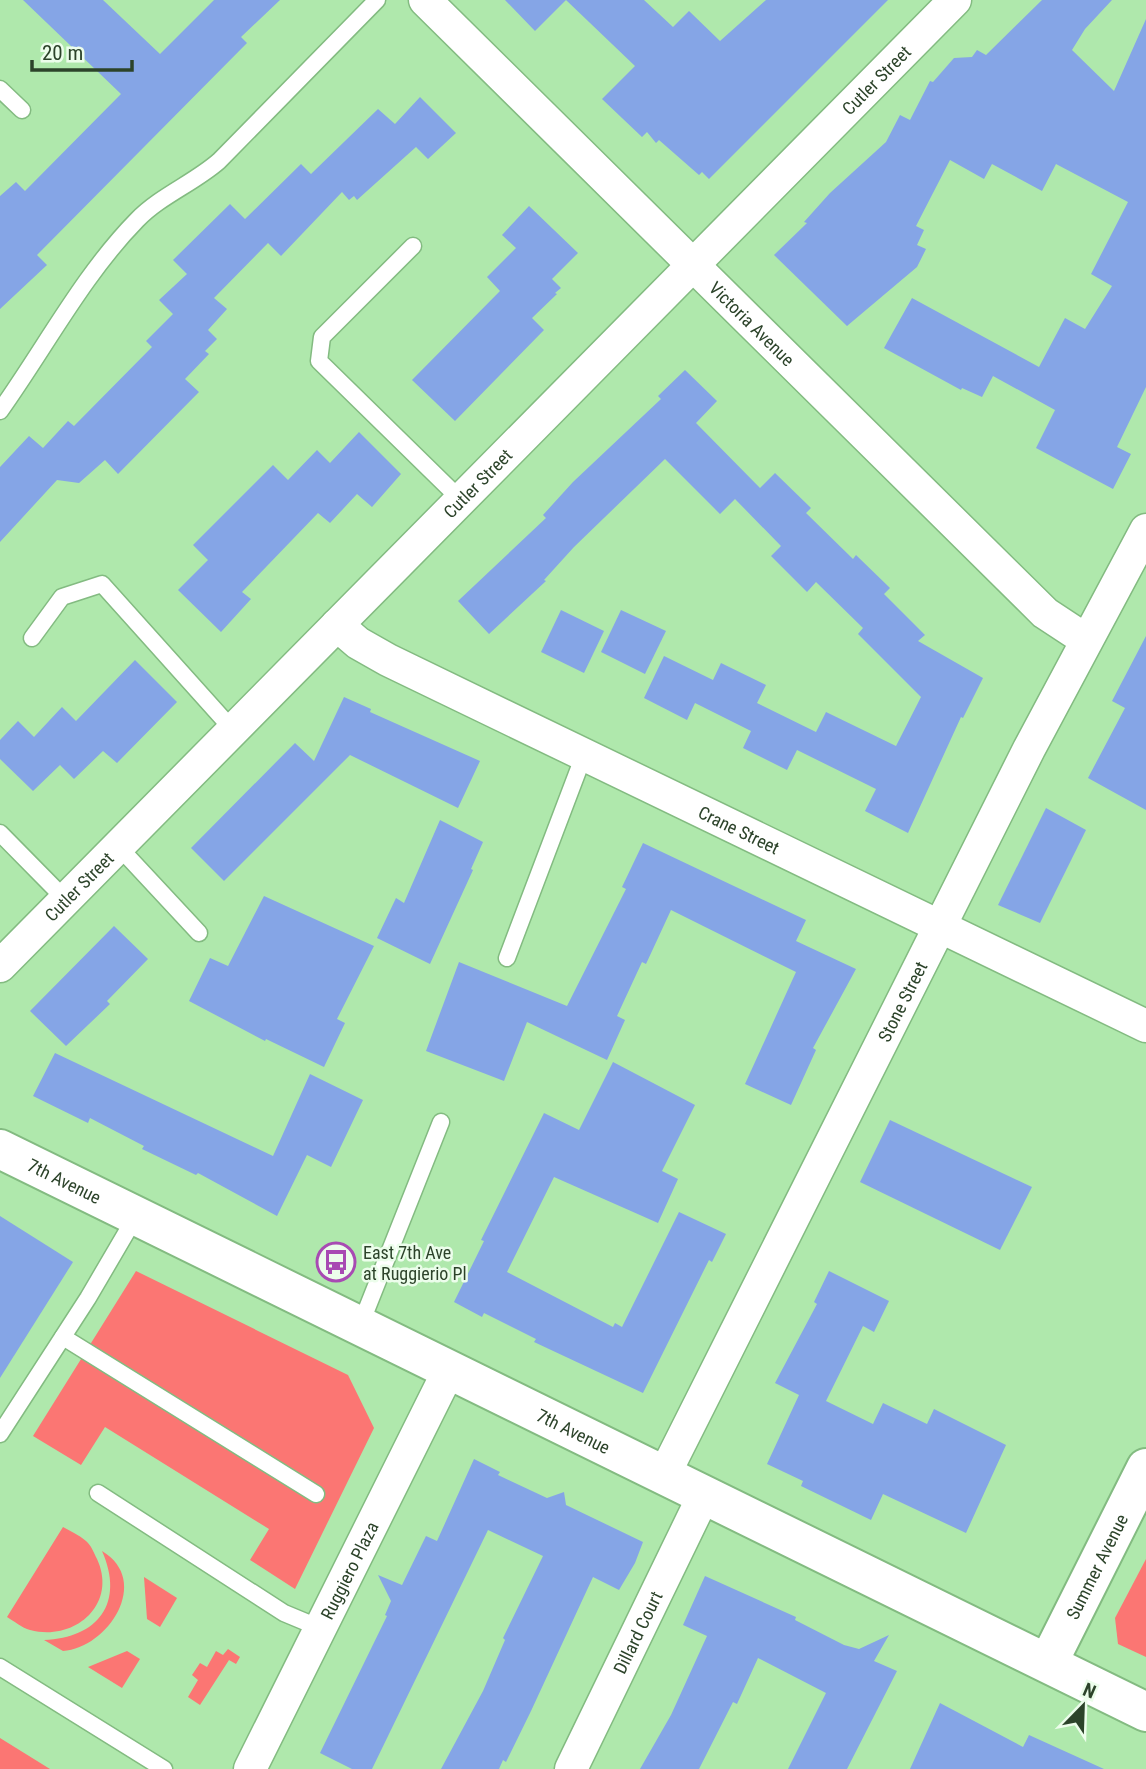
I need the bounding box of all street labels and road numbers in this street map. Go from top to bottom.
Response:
street label: Cutler Street [837,41,915,119]
street label: Victoria Avenue [705,277,799,370]
street label: Cutler Street [439,444,516,522]
street label: Crane Street [695,801,783,858]
street label: Cutler Street [40,847,117,925]
street label: Stone Street [873,958,931,1045]
street label: 7th Avenue [25,1154,105,1208]
street label: 7th Avenue [533,1404,614,1458]
street label: Summer Avenue [1061,1510,1132,1623]
street label: Ruggiero Plaza [316,1518,382,1623]
street label: Dillard Court [609,1588,666,1677]

